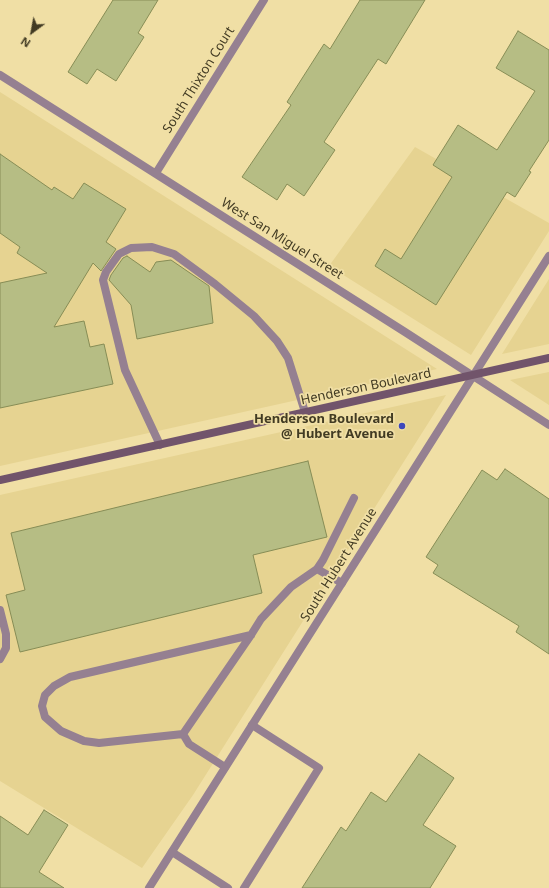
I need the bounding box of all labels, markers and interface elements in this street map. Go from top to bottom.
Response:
north arrow [12,12,52,52]
street label: South Thixton Court [160,24,238,136]
text: N [18,34,33,51]
street label: West San Miguel Street [218,195,346,283]
street label: Henderson Boulevard [299,366,433,408]
place label: Henderson Boulevard @ Hubert Avenue [254,411,394,442]
marker: Henderson Boulevard @ Hubert Avenue [397,421,407,431]
street label: South Hubert Avenue [298,505,380,625]

